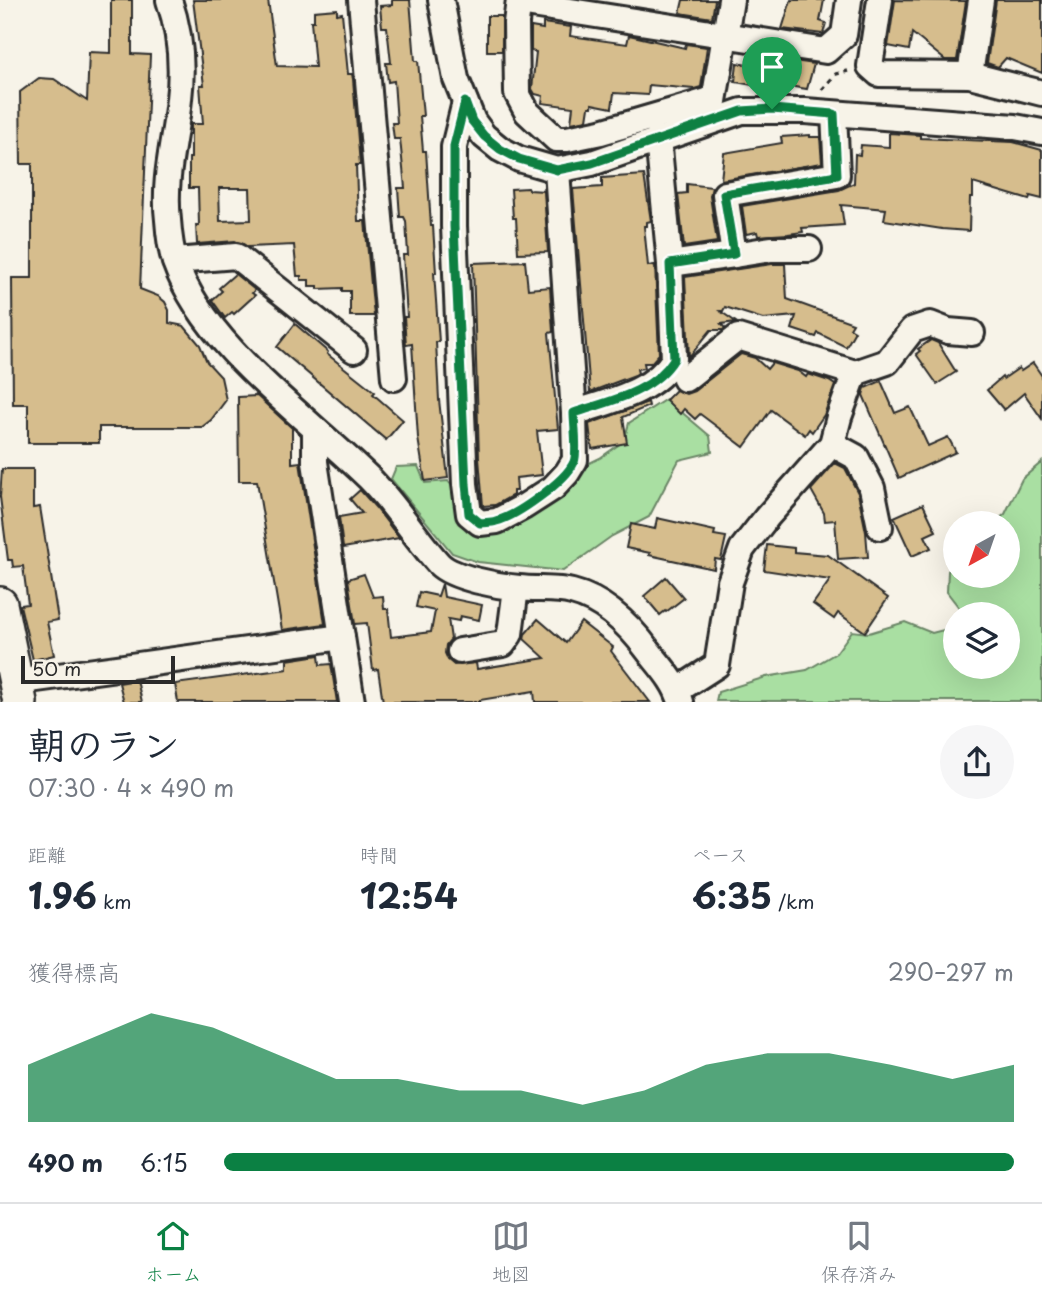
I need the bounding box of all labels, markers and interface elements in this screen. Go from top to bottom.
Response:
pin [742,37,802,109]
icon: arrive [753,48,791,86]
north arrow [943,511,1020,588]
map controls [943,511,1020,679]
button: layers [943,602,1020,679]
scale bar [21,652,175,684]
text: 50 m [32,654,81,682]
text: 朝のラン [28,715,180,772]
button: share [940,725,1014,799]
text: 07:30 · 4 × 490 m [28,770,234,805]
text: 距離 [28,840,66,868]
text: 時間 [360,840,398,868]
text: ペース [692,840,748,868]
text: 1.96 [28,868,97,921]
text: 12:54 [360,868,458,921]
text: 6:35 [692,868,772,921]
text: km [97,887,132,915]
text: /km [772,887,815,915]
text: 獲得標高 [28,954,120,989]
text: 290–297 m [888,954,1014,989]
text: 490 m [28,1145,103,1180]
text: 6:15 [140,1145,188,1180]
tab: ホーム [145,1217,202,1287]
tab: 地図 [492,1217,530,1287]
tab: 保存済み [821,1217,897,1287]

